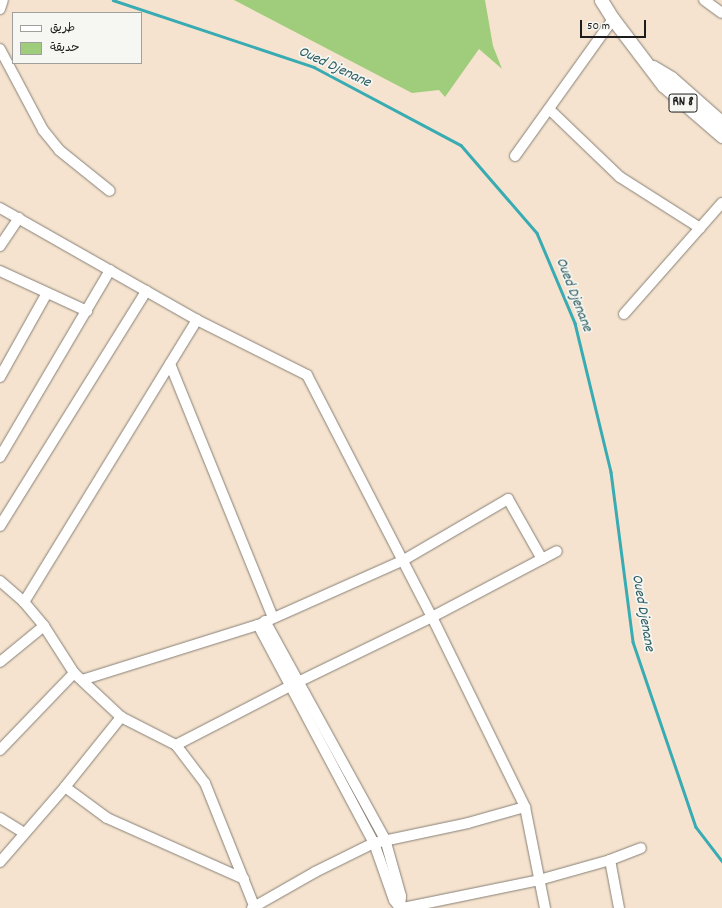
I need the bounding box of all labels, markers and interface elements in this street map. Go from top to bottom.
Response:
legend [12,12,142,64]
scale bar [582,12,648,38]
text: 50 m [587,18,610,35]
text: طريق [50,20,75,37]
text: حديقة [50,40,79,57]
water label: Oued Djenane [295,43,373,93]
road number: RN 8 [668,92,698,114]
water label: Oued Djenane [551,255,595,335]
water label: Oued Djenane [626,573,658,653]

